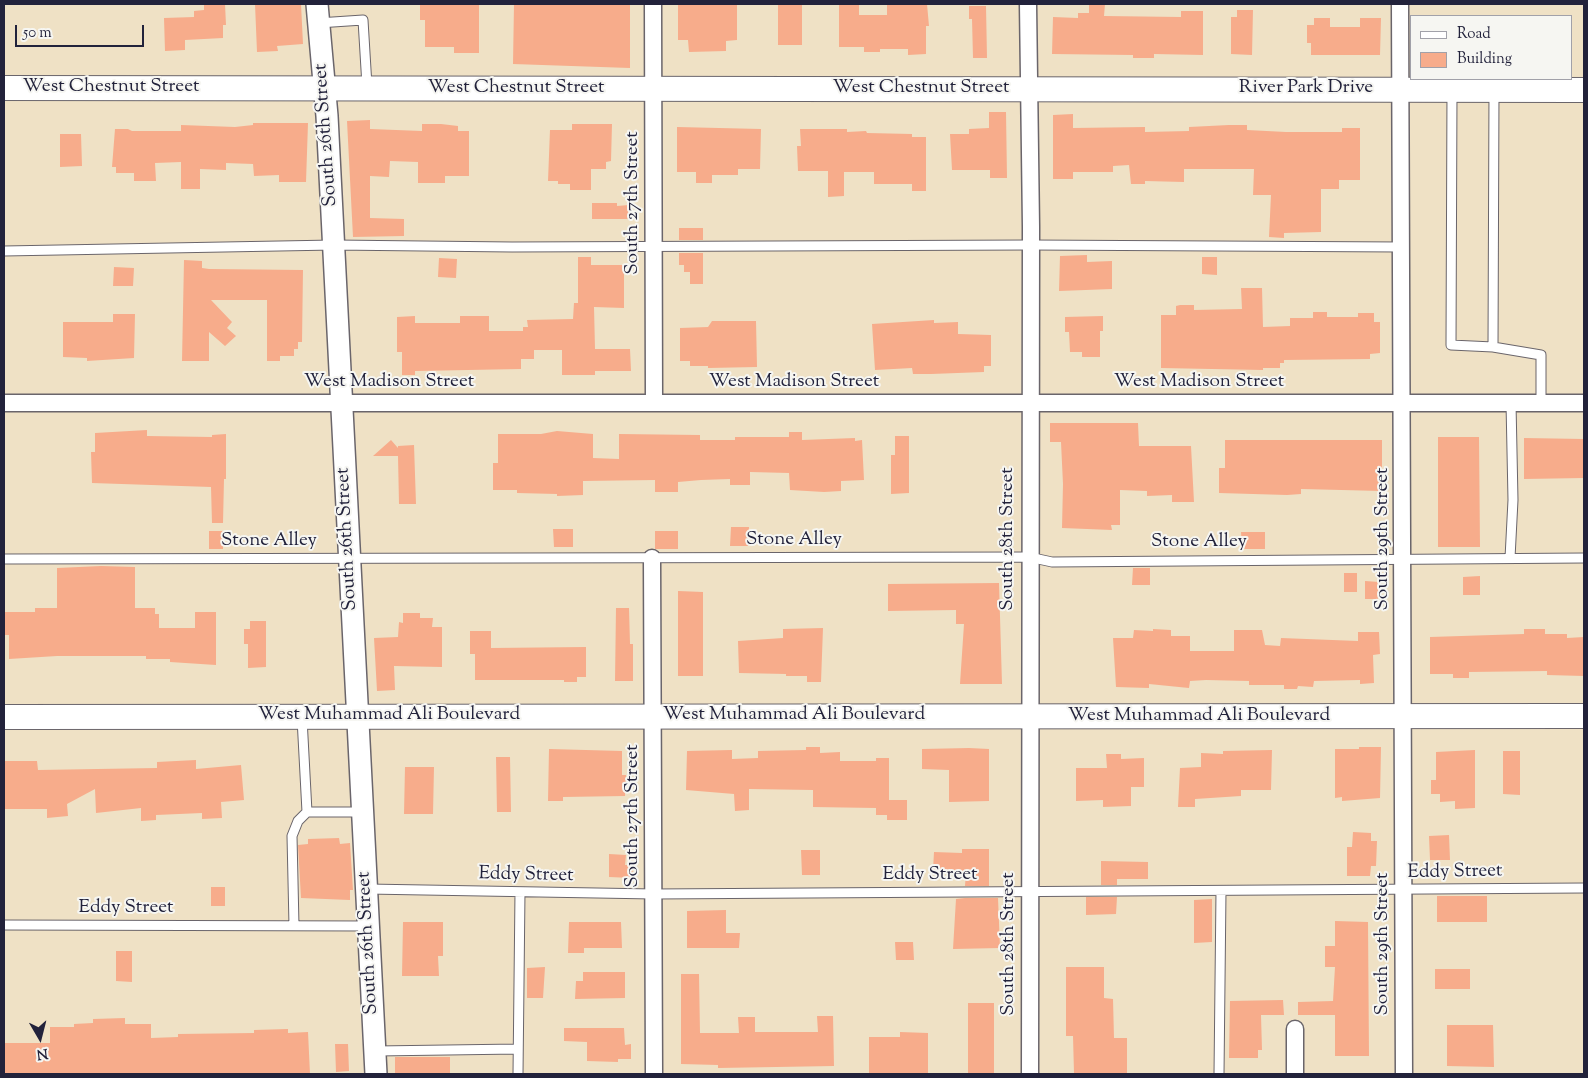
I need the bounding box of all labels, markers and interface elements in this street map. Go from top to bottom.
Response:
scale bar [18,15,146,47]
legend [1410,15,1573,80]
text: 50 m [23,23,52,44]
text: Road [1457,24,1491,45]
text: Building [1457,49,1512,70]
street label: South 26th Street [311,63,343,207]
street label: West Chestnut Street [23,77,199,99]
street label: West Chestnut Street [428,78,604,100]
street label: West Chestnut Street [833,78,1009,100]
street label: River Park Drive [1239,78,1373,100]
street label: South 27th Street [623,131,645,275]
street label: West Madison Street [304,372,474,394]
street label: West Madison Street [709,372,879,394]
street label: West Madison Street [1114,372,1284,394]
street label: South 26th Street [333,467,363,611]
street label: South 28th Street [998,467,1020,611]
street label: South 29th Street [1373,467,1395,611]
street label: Stone Alley [746,530,842,552]
street label: Stone Alley [221,531,317,553]
street label: Stone Alley [1151,532,1247,554]
street label: West Muhammad Ali Boulevard [258,705,520,727]
street label: West Muhammad Ali Boulevard [663,705,925,727]
street label: West Muhammad Ali Boulevard [1068,706,1330,728]
street label: South 27th Street [623,744,645,888]
street label: Eddy Street [1407,861,1503,885]
street label: Eddy Street [478,864,574,888]
street label: Eddy Street [882,865,978,887]
street label: South 26th Street [354,871,384,1015]
street label: South 28th Street [999,872,1021,1016]
street label: South 29th Street [1373,872,1395,1016]
street label: Eddy Street [78,898,174,920]
north arrow [15,1013,65,1063]
text: N [35,1042,49,1064]

